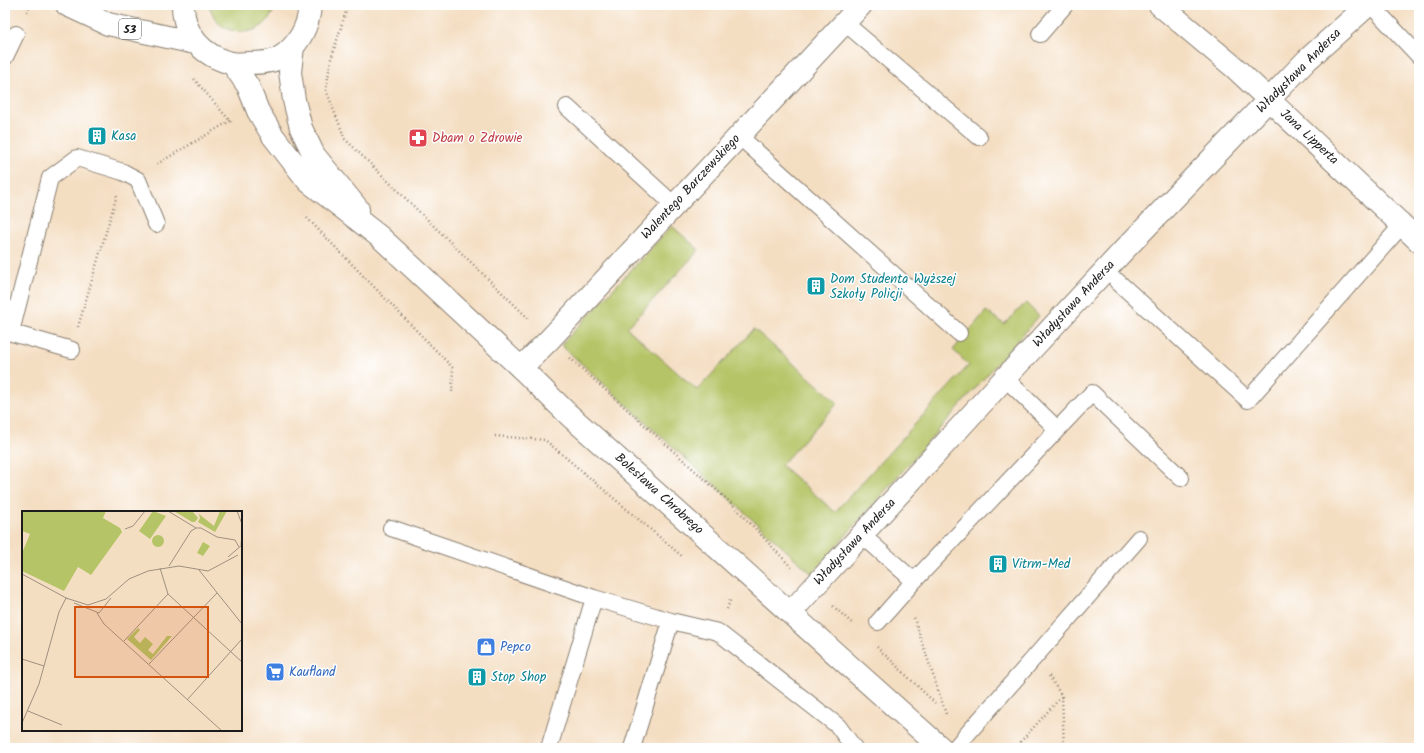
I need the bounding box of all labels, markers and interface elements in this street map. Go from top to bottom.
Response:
road number: 53 [119,19,141,39]
street label: Władysława Andersa [1252,24,1346,118]
street label: Jana Lipperta [1275,104,1343,170]
building icon: Kasa [86,125,108,147]
place label: Kasa [111,126,136,147]
pharmacy icon: Dbam o Zdrowie [407,127,429,149]
place label: Dbam o Zdrowie [432,128,523,149]
street label: Walentego Barczewskiego [636,129,746,245]
street label: Władysława Andersa [1028,255,1120,353]
place label: Dom Studenta Wyższej Szkoły Policji [830,269,957,305]
building icon: Dom Studenta Wyższej Szkoły Policji [805,275,827,297]
street label: Bolesława Chrobrego [610,448,708,540]
street label: Władysława Andersa [809,493,901,591]
inset map [22,511,242,731]
building icon: Vitrm-Med [987,553,1009,575]
place label: Vitrm-Med [1012,554,1071,575]
shop icon: Pepco [475,636,497,658]
place label: Pepco [500,637,531,658]
supermarket icon: Kaufland [264,661,286,683]
place label: Kaufland [289,662,336,683]
building icon: Stop Shop [466,666,488,688]
place label: Stop Shop [491,667,547,688]

